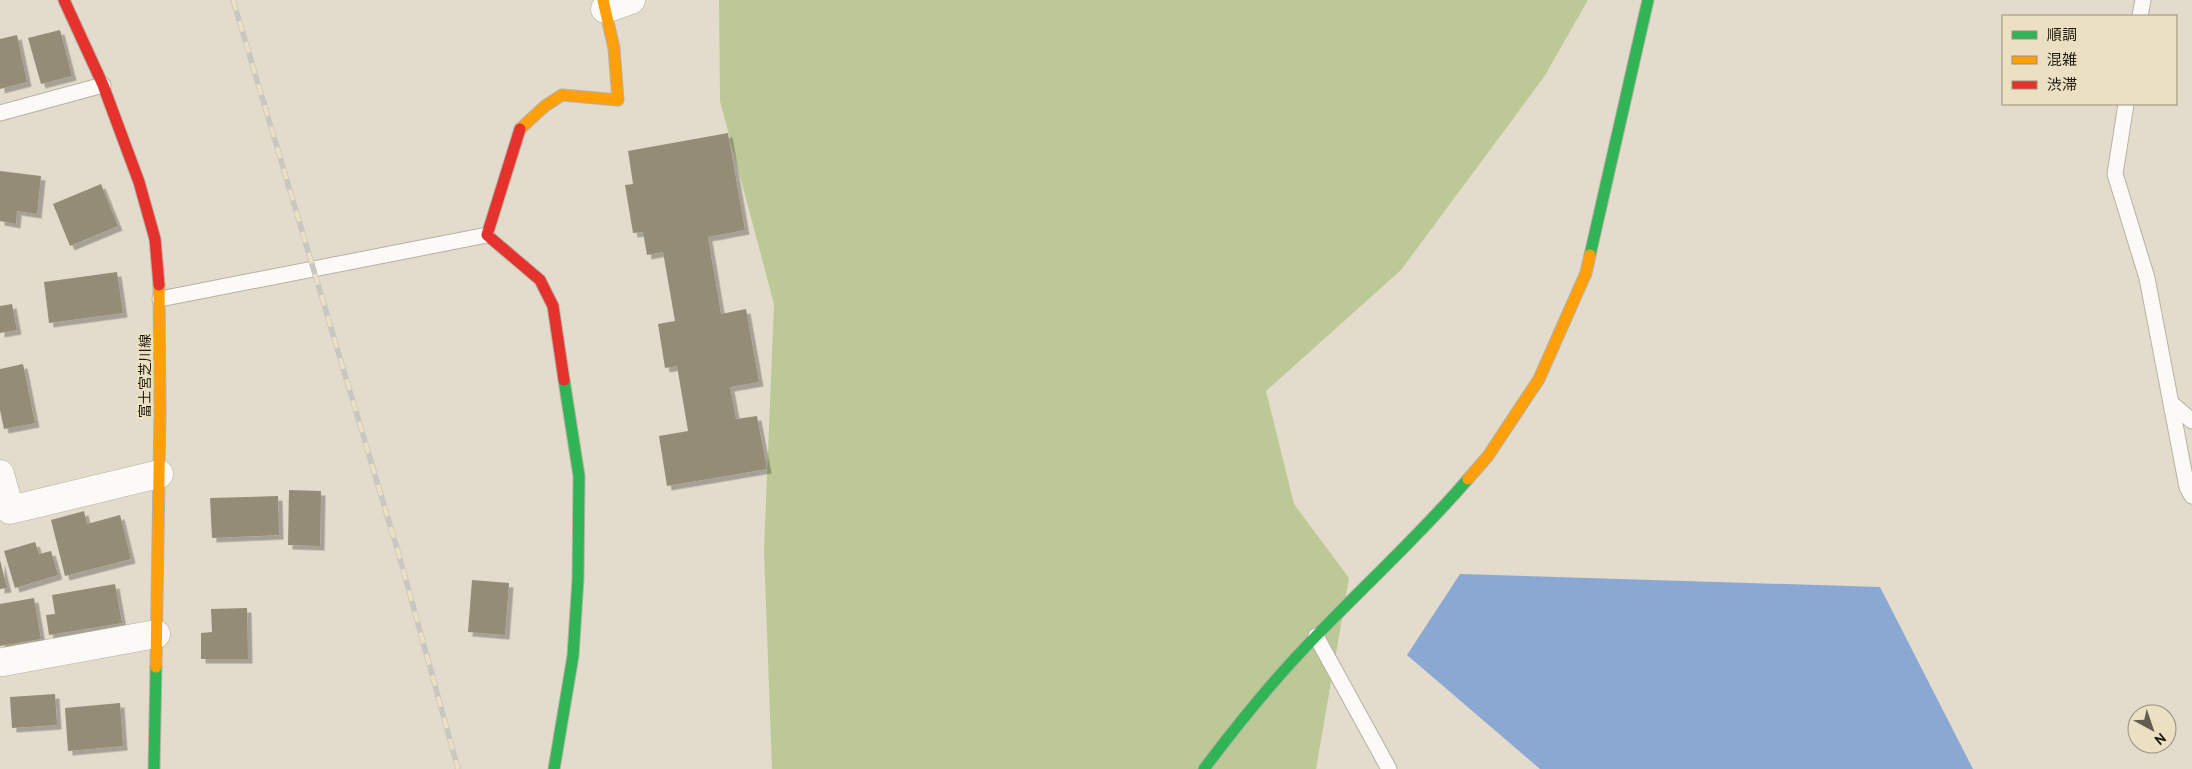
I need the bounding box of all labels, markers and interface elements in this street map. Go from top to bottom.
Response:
legend [2002,15,2177,105]
text: 順調 [2047,27,2077,46]
text: 混雑 [2047,52,2077,71]
text: 渋滞 [2047,77,2077,96]
street label: 富士宮芝川線 [138,334,155,418]
north arrow [2127,704,2177,754]
text: N [2150,728,2169,748]

